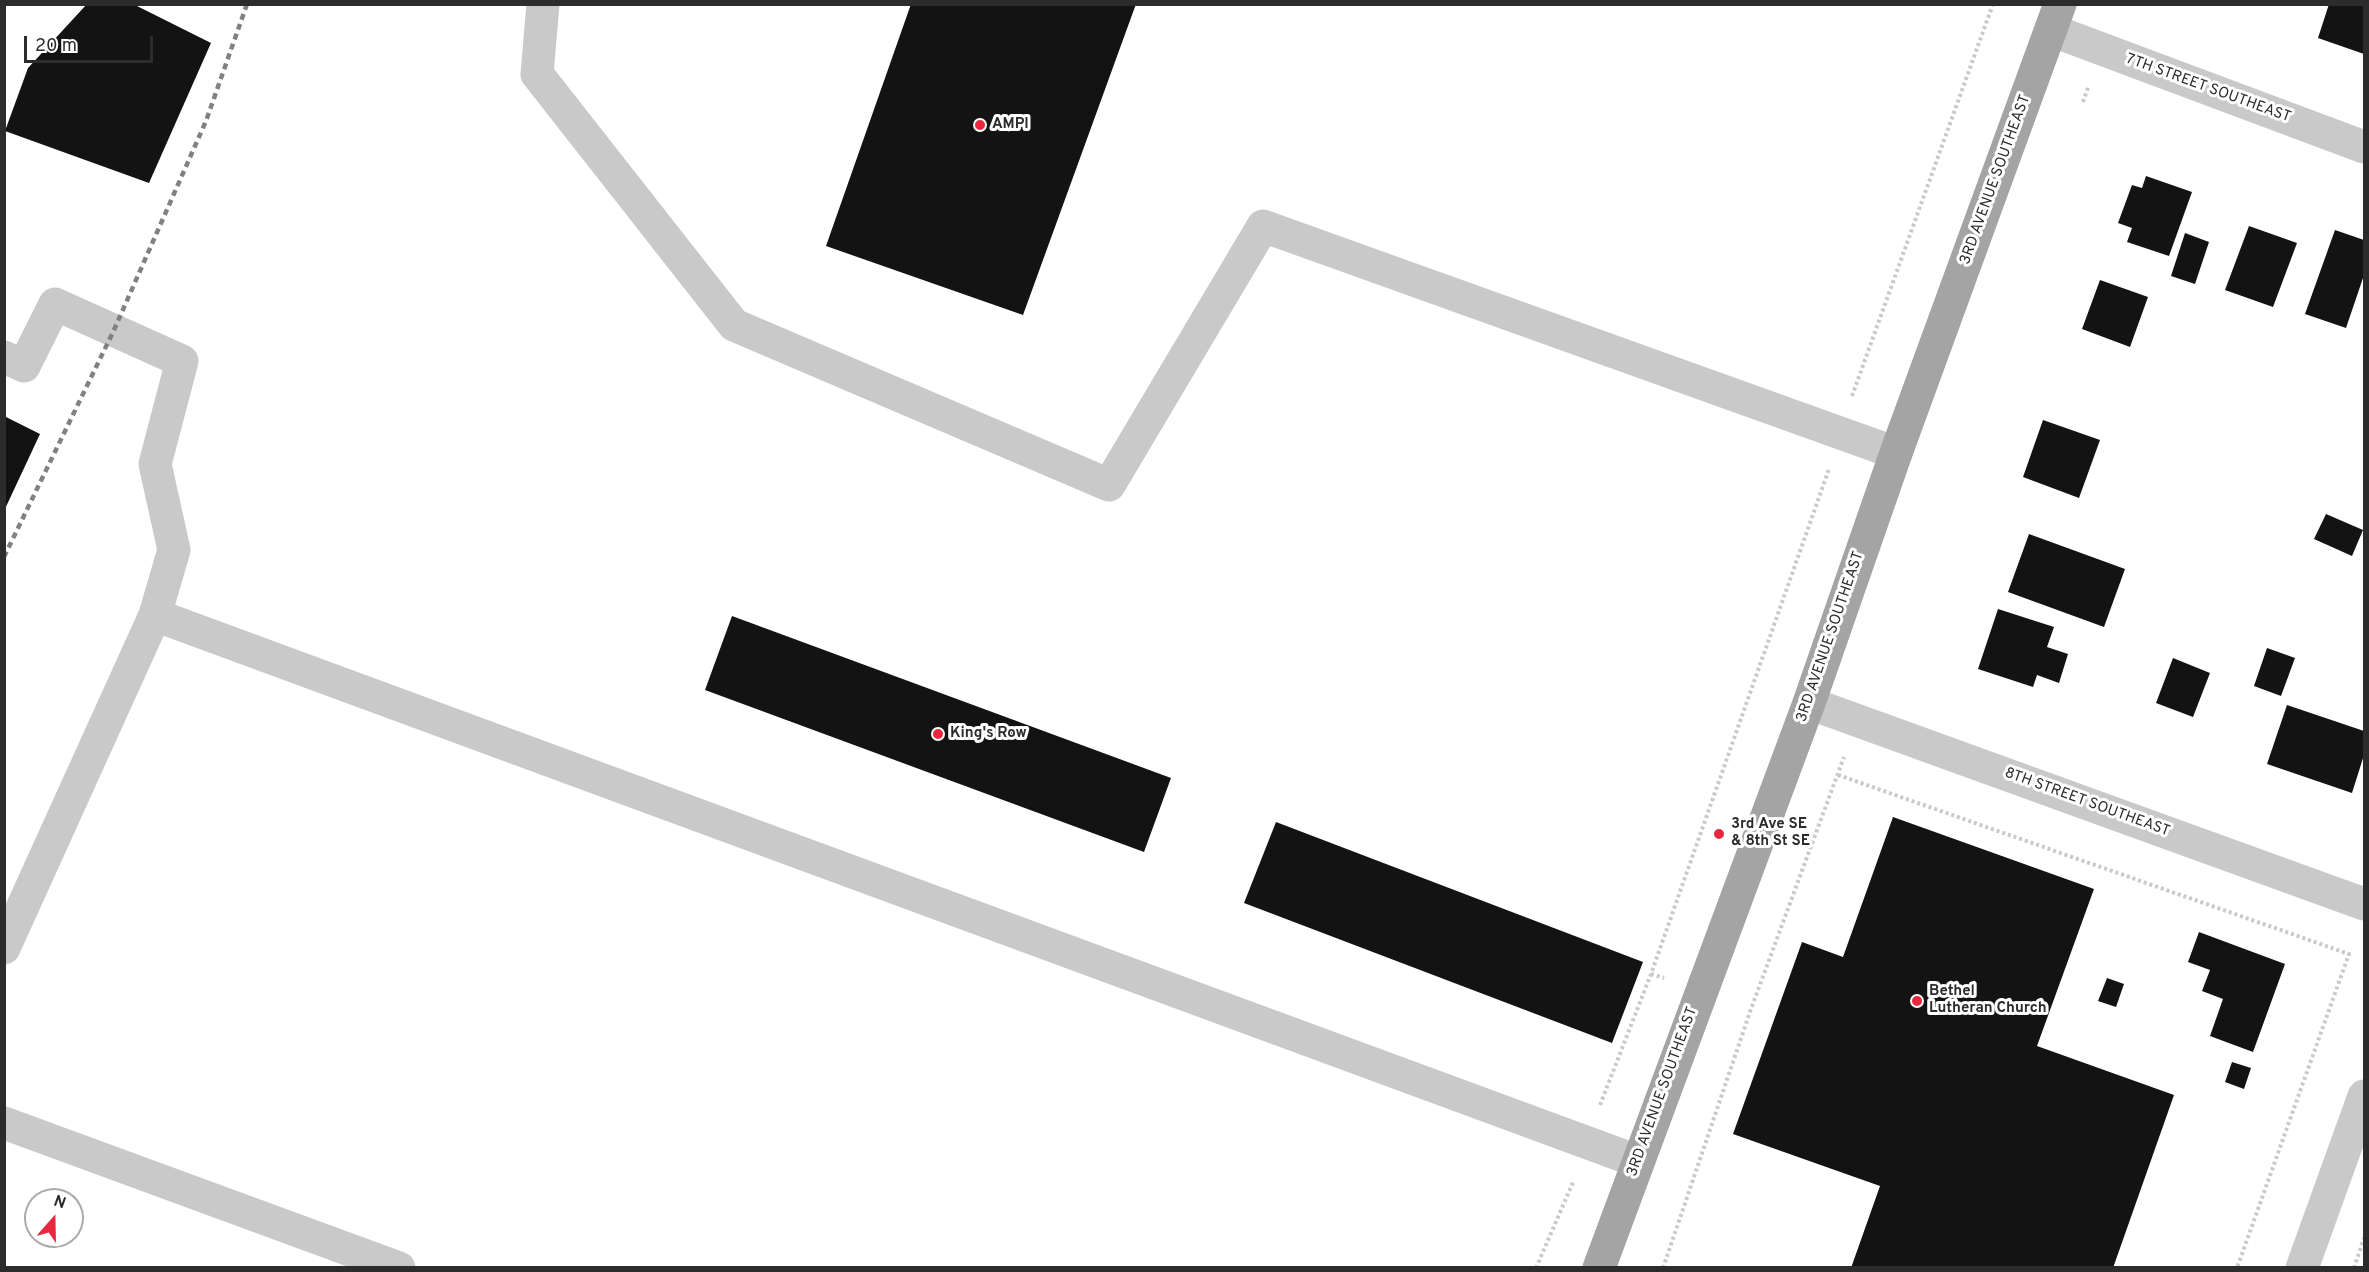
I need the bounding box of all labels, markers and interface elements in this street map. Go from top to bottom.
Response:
scale bar [27,24,156,62]
text: 20 m [35,35,77,58]
street label: 7TH STREET SOUTHEAST [2123,51,2293,127]
street label: 3RD AVENUE SOUTHEAST [1957,93,2035,267]
place label: AMPI [992,116,1029,134]
marker: AMPI [973,118,987,132]
street label: 3RD AVENUE SOUTHEAST [1793,549,1869,725]
place label: King's Row [950,725,1027,743]
marker: King's Row [931,727,945,741]
street label: 8TH STREET SOUTHEAST [2002,765,2172,841]
place label: 3rd Ave SE & 8th St SE [1731,816,1810,851]
marker: 3rd Ave SE & 8th St SE [1712,827,1726,841]
place label: Bethel Lutheran Church [1929,983,2047,1018]
marker: Bethel Lutheran Church [1910,994,1924,1008]
street label: 3RD AVENUE SOUTHEAST [1624,1005,1702,1179]
north arrow [24,1188,84,1248]
text: N [51,1192,68,1214]

